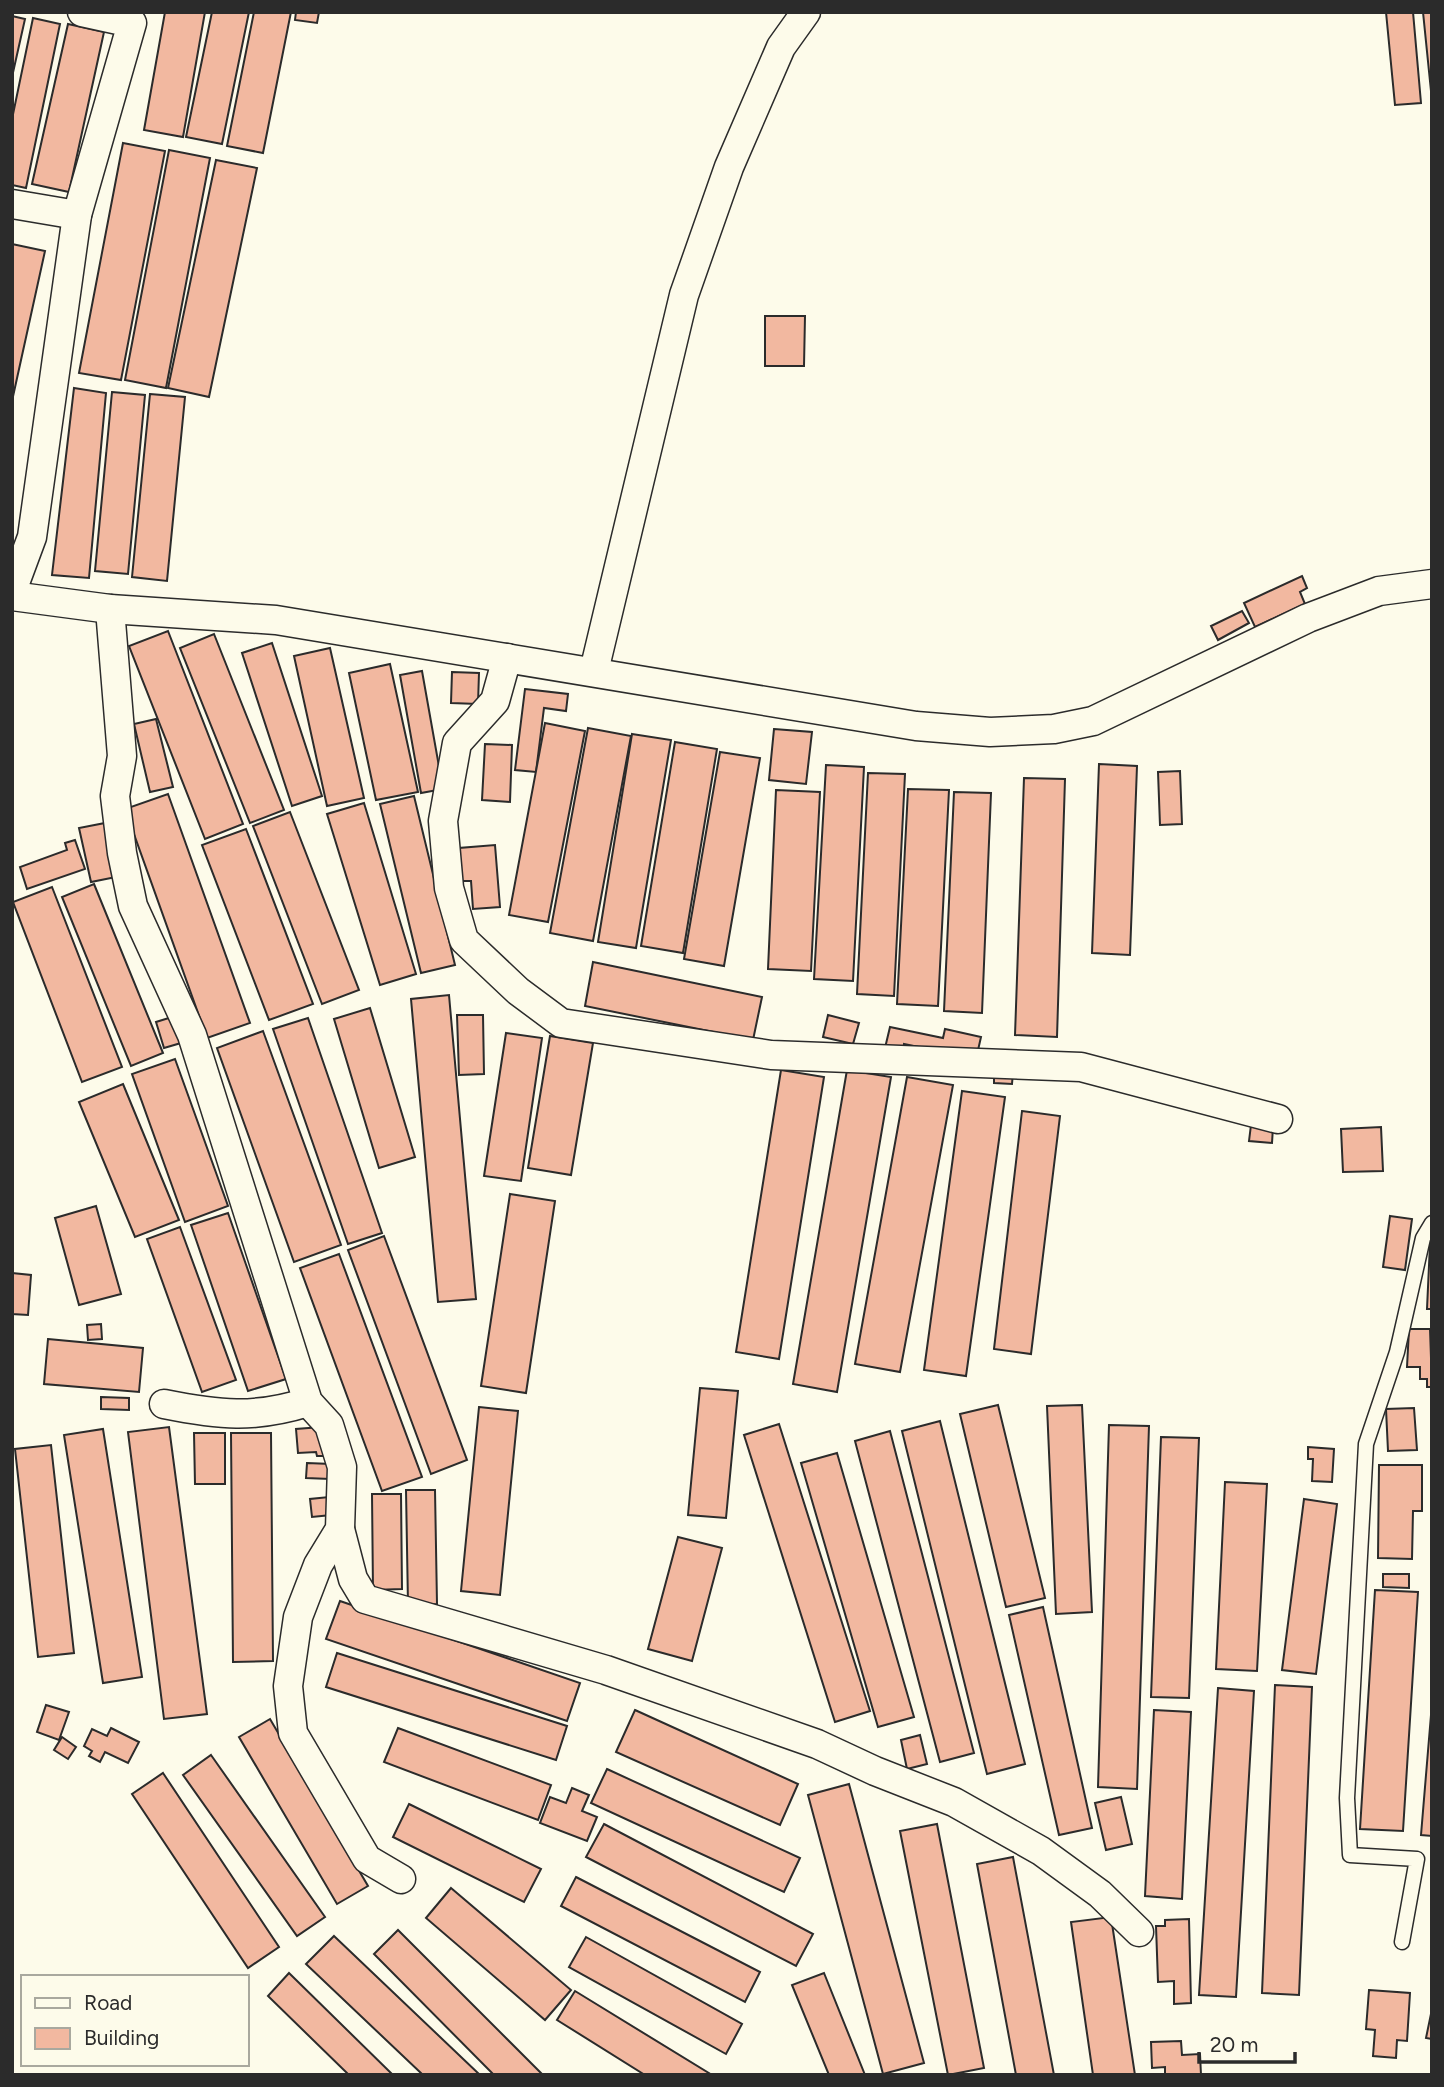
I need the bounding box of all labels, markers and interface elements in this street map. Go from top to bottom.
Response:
legend [21,1975,248,2066]
text: Road [84,1990,132,2015]
scale bar [1199,2021,1295,2064]
text: Building [84,2025,159,2050]
text: 20 m [1210,2032,1258,2057]

